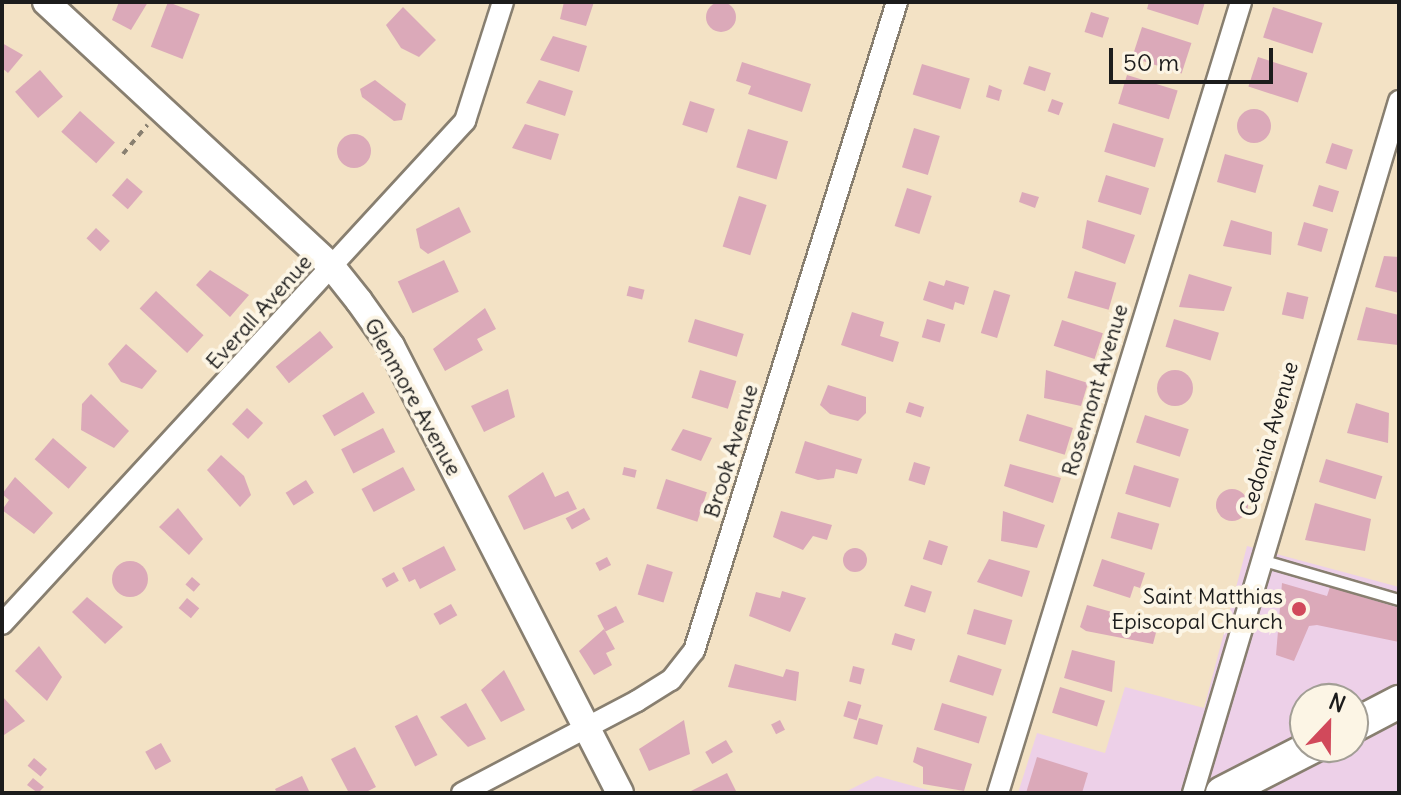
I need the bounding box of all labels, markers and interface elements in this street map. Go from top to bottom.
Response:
scale bar [1113,32,1277,82]
text: 50 m [1123,47,1179,77]
street label: Everall Avenue [201,249,317,375]
street label: Rosemont Avenue [1056,301,1134,479]
street label: Glenmore Avenue [359,314,467,480]
street label: Cedonia Avenue [1234,358,1304,520]
street label: Brook Avenue [698,381,764,521]
place label: Saint Matthias Episcopal Church [1112,583,1283,634]
marker: Saint Matthias Episcopal Church [1290,600,1308,618]
north arrow [1289,683,1369,763]
text: N [1325,687,1350,718]

